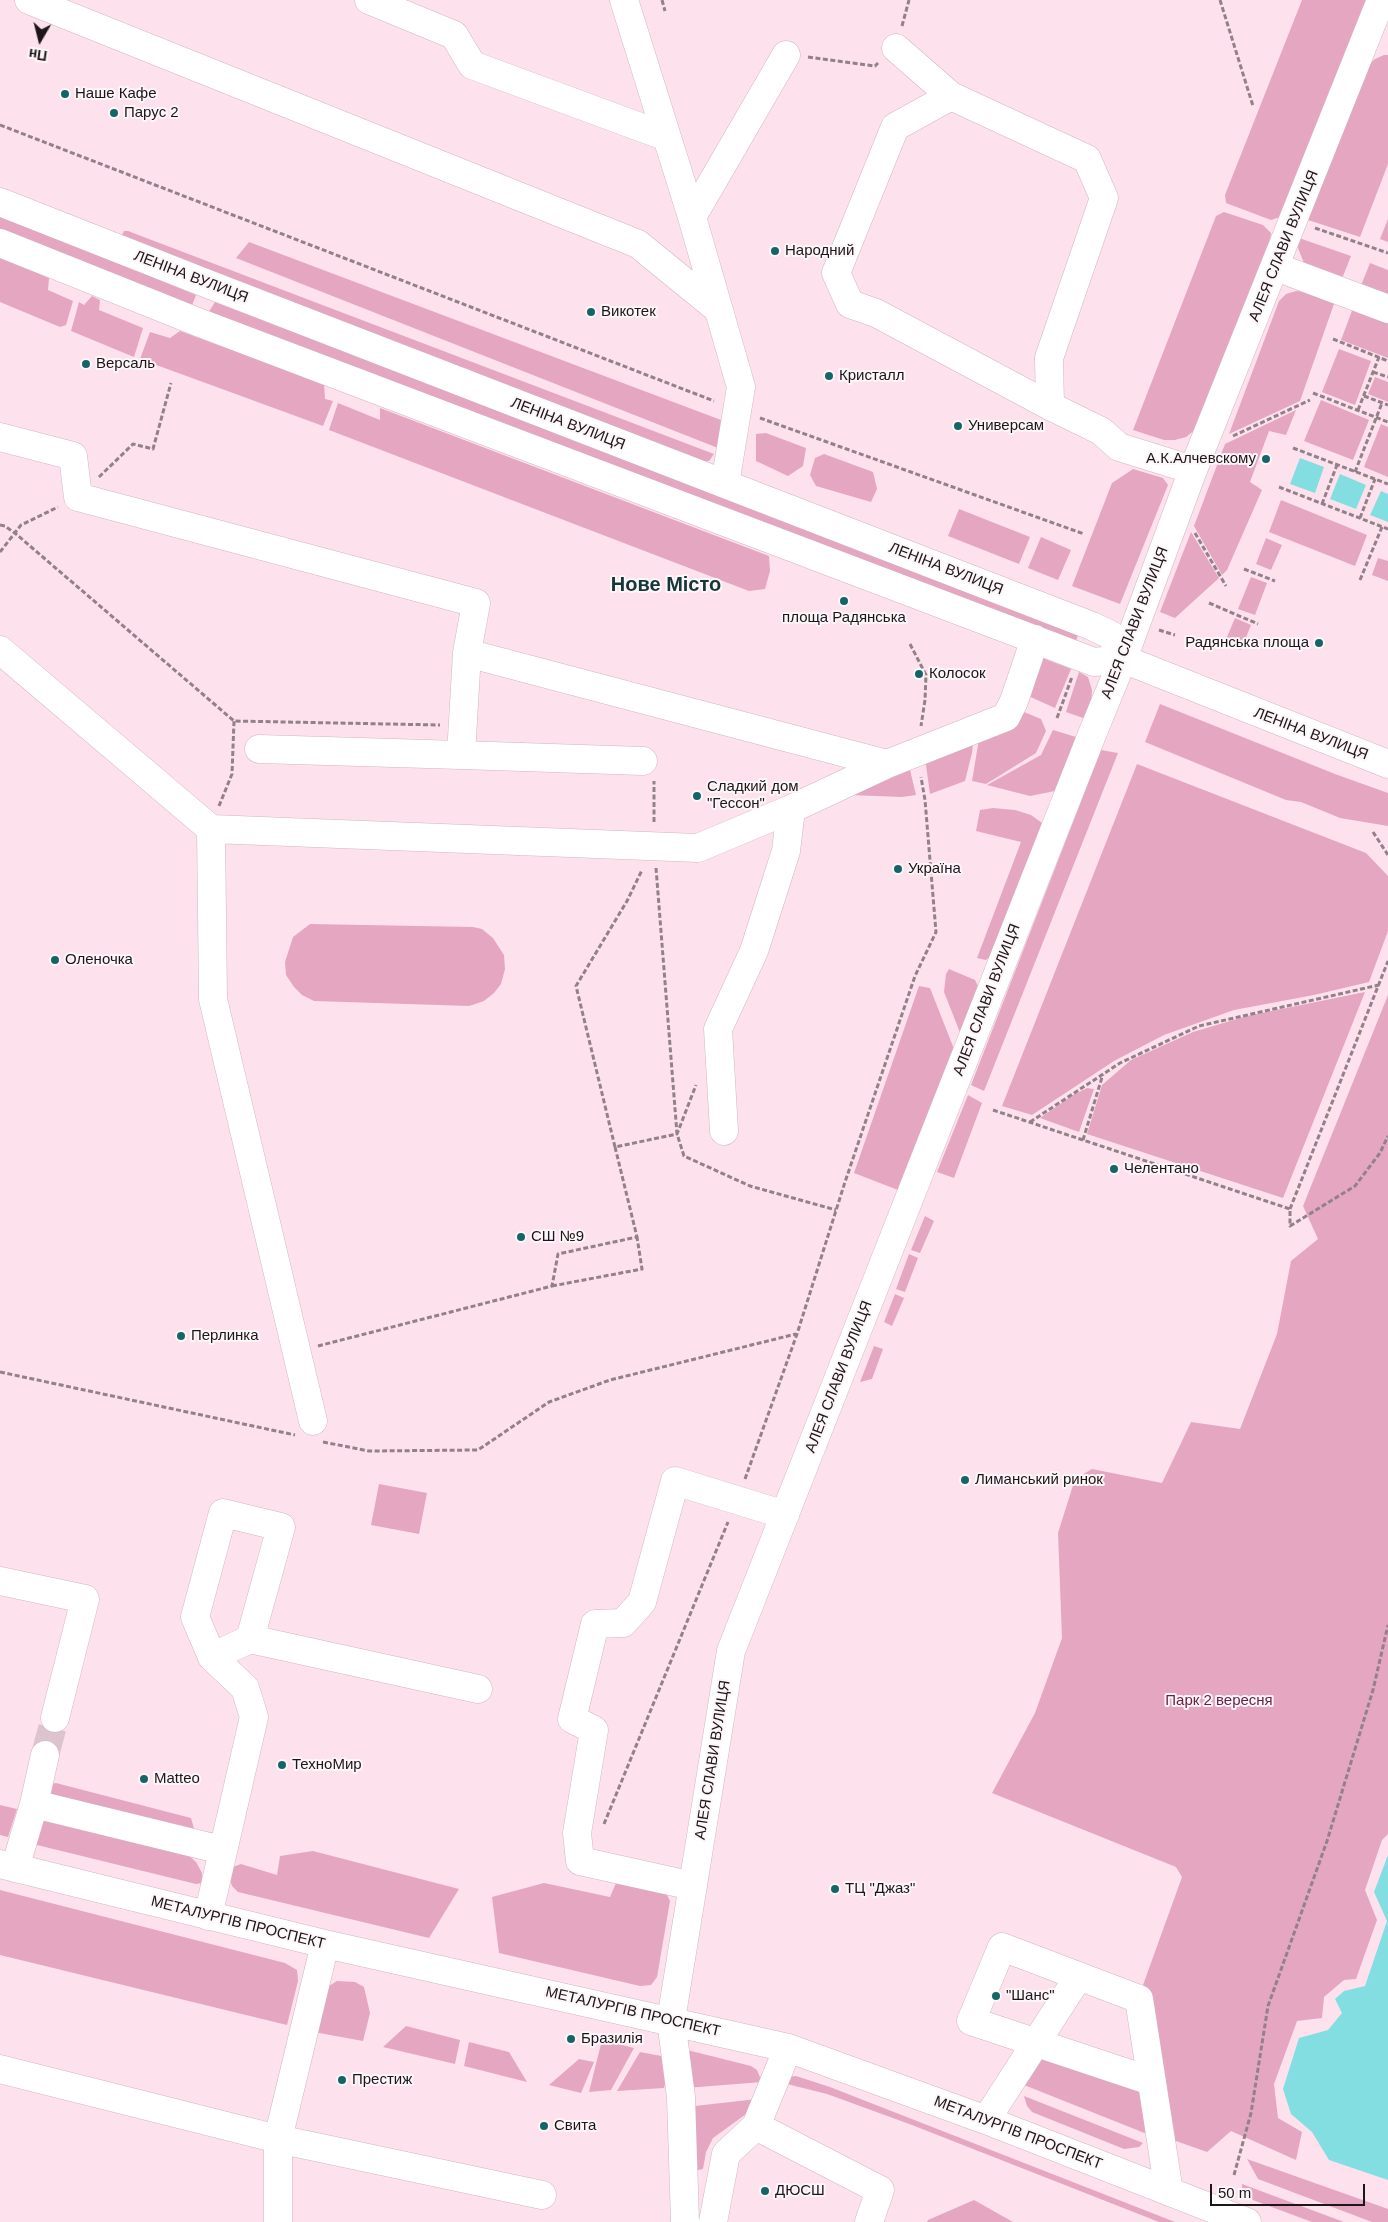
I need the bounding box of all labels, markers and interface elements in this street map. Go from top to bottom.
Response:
north arrow [15,15,65,65]
text: Пн [28,46,48,64]
place label: Наше Кафе [75,85,156,103]
marker: Наше Кафе [59,88,71,100]
place label: Парус 2 [124,104,179,122]
marker: Парус 2 [108,107,120,119]
street label: АЛЕЯ СЛАВИ ВУЛИЦЯ [1245,168,1323,324]
place label: Народний [785,242,854,260]
marker: Народний [769,245,781,257]
street label: ЛЕНІНА ВУЛИЦЯ [131,247,251,307]
place label: Викотек [601,303,656,321]
marker: Викотек [585,306,597,318]
place label: Версаль [96,355,155,373]
marker: Версаль [80,358,92,370]
place label: Кристалл [839,367,905,385]
marker: Кристалл [823,370,835,382]
street label: ЛЕНІНА ВУЛИЦЯ [508,394,628,454]
place label: Универсам [968,417,1044,435]
marker: Универсам [952,420,964,432]
place label: А.К.Алчевскому [1146,450,1256,468]
marker: А.К.Алчевскому [1260,453,1272,465]
street label: ЛЕНІНА ВУЛИЦЯ [886,539,1006,599]
street label: АЛЕЯ СЛАВИ ВУЛИЦЯ [1098,544,1172,702]
district label: Нове Місто [611,573,721,597]
marker: площа Радянська [838,595,850,607]
place label: площа Радянська [782,609,906,627]
place label: Радянська площа [1185,634,1309,652]
marker: Радянська площа [1313,637,1325,649]
place label: Колосок [929,665,986,683]
marker: Колосок [913,668,925,680]
street label: ЛЕНІНА ВУЛИЦЯ [1251,704,1371,764]
place label: Сладкий дом "Гессон" [707,778,799,813]
marker: Сладкий дом "Гессон" [691,790,703,802]
place label: Україна [908,860,961,878]
marker: Україна [892,863,904,875]
street label: АЛЕЯ СЛАВИ ВУЛИЦЯ [950,921,1024,1079]
place label: Оленочка [65,951,133,969]
marker: Оленочка [49,954,61,966]
place label: Челентано [1124,1160,1199,1178]
marker: Челентано [1108,1163,1120,1175]
place label: СШ №9 [531,1228,584,1246]
marker: СШ №9 [515,1231,527,1243]
street label: АЛЕЯ СЛАВИ ВУЛИЦЯ [802,1298,876,1456]
place label: Перлинка [191,1327,259,1345]
marker: Перлинка [175,1330,187,1342]
place label: Лиманський ринок [975,1471,1103,1489]
marker: Лиманський ринок [959,1474,971,1486]
street label: АЛЕЯ СЛАВИ ВУЛИЦЯ [691,1679,735,1841]
park label: Парк 2 вересня [1165,1692,1273,1710]
place label: ТехноМир [292,1756,362,1774]
marker: ТехноМир [276,1759,288,1771]
place label: Matteo [154,1770,200,1788]
marker: Matteo [138,1773,150,1785]
place label: ТЦ "Джаз" [845,1880,915,1898]
marker: ТЦ "Джаз" [829,1883,841,1895]
street label: МЕТАЛУРГІВ ПРОСПЕКТ [149,1893,327,1953]
street label: МЕТАЛУРГІВ ПРОСПЕКТ [544,1983,722,2041]
place label: "Шанс" [1006,1987,1055,2005]
marker: "Шанс" [990,1990,1002,2002]
place label: Бразилія [581,2030,643,2048]
marker: Бразилія [565,2033,577,2045]
place label: Престиж [352,2071,412,2089]
marker: Престиж [336,2074,348,2086]
street label: МЕТАЛУРГІВ ПРОСПЕКТ [931,2093,1105,2173]
place label: Свита [554,2117,596,2135]
marker: Свита [538,2120,550,2132]
scale bar [1213,2174,1368,2206]
place label: ДЮСШ [775,2182,825,2200]
text: 50 m [1218,2184,1251,2201]
marker: ДЮСШ [759,2185,771,2197]

